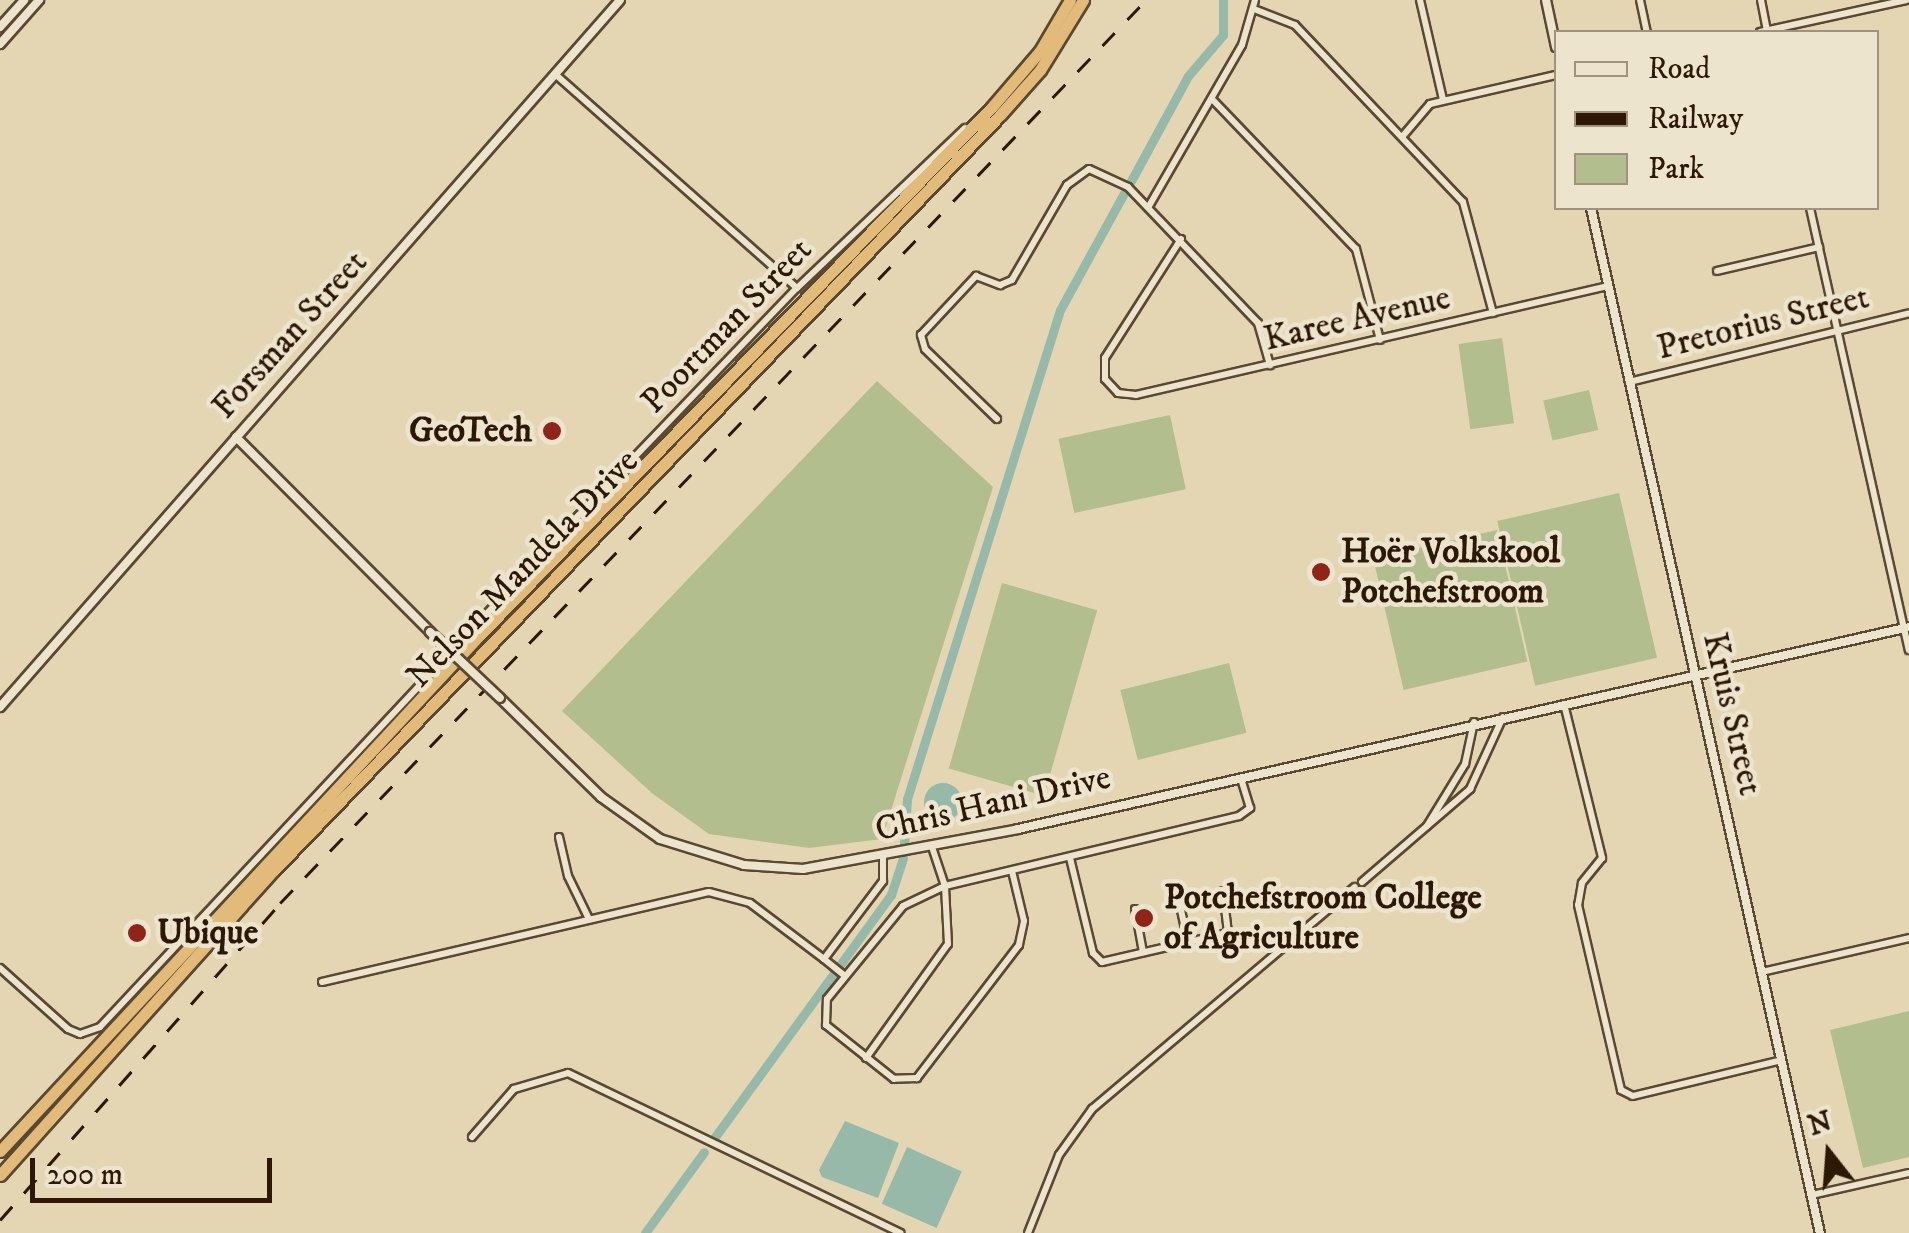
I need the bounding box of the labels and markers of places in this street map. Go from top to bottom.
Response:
place label: GeoTech [409,410,532,452]
marker: GeoTech [541,420,563,442]
place label: Hoër Volkskool Potchefstroom [1341,531,1560,613]
marker: Hoër Volkskool Potchefstroom [1310,561,1332,583]
place label: Potchefstroom College of Agriculture [1164,877,1482,959]
marker: Potchefstroom College of Agriculture [1133,907,1155,929]
place label: Ubique [157,912,258,954]
marker: Ubique [126,922,148,944]

